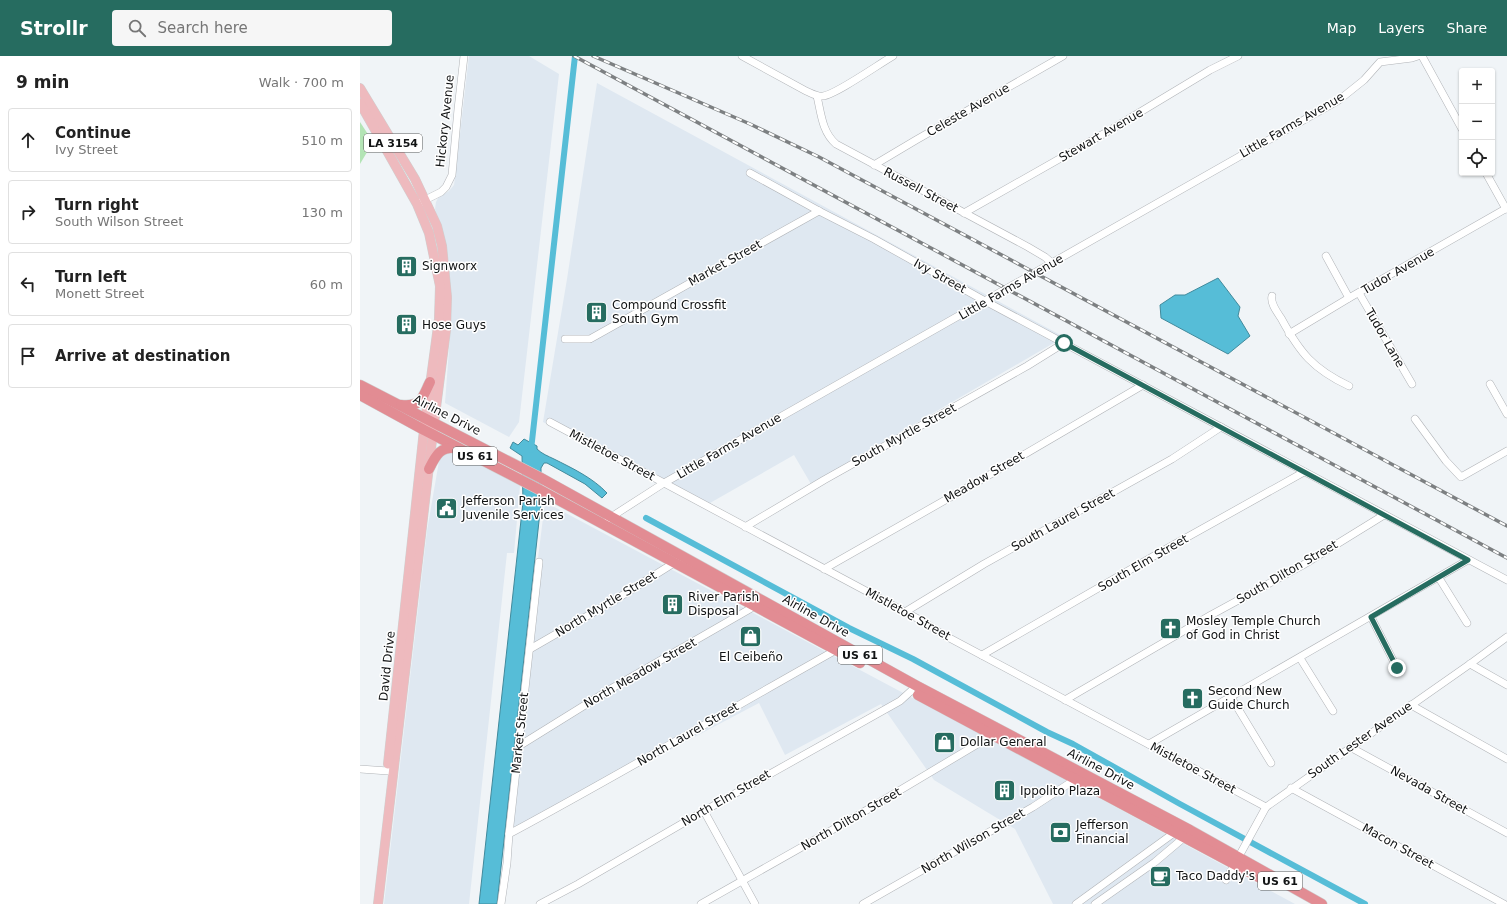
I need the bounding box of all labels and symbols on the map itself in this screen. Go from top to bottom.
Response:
street label: Hickory Avenue [433,74,457,168]
street label: Celeste Avenue [924,81,1012,139]
street label: Little Farms Avenue [1237,89,1347,161]
street label: Stewart Avenue [1056,105,1146,165]
road number: LA 3154 [364,134,422,152]
street label: Russell Street [881,165,961,216]
street label: Market Street [686,237,764,289]
street label: Tudor Avenue [1358,245,1437,298]
street label: Little Farms Avenue [956,251,1066,323]
building icon: Signworx [393,253,419,279]
street label: Ivy Street [911,256,969,296]
place label: Signworx [422,259,477,273]
place label: Compound Crossfit South Gym [612,298,726,326]
building icon: Compound Crossfit South Gym [584,299,610,325]
street label: Tudor Lane [1362,305,1408,370]
building icon: Hose Guys [394,312,420,338]
place label: Hose Guys [422,318,486,332]
route start [1055,334,1073,352]
street label: Airline Drive [411,392,483,438]
street label: South Myrtle Street [850,400,959,469]
street label: Little Farms Avenue [674,410,784,482]
street label: Mistletoe Street [567,427,658,484]
road number: US 61 [453,447,497,465]
street label: Meadow Street [941,448,1027,506]
street label: South Laurel Street [1009,486,1117,554]
place label: Jefferson Parish Juvenile Services [461,494,564,522]
public building icon: Jefferson Parish Juvenile Services [434,495,460,521]
street label: South Elm Street [1096,531,1191,594]
street label: South Dilton Street [1234,537,1340,607]
street label: North Myrtle Street [553,568,659,640]
street label: Mistletoe Street [863,585,953,643]
place label: River Parish Disposal [688,590,759,618]
building icon: River Parish Disposal [660,591,686,617]
street label: Airline Drive [780,592,852,640]
place label: Mosley Temple Church of God in Christ [1186,614,1321,642]
church icon: Mosley Temple Church of God in Christ [1158,615,1184,641]
shop icon: El Ceibeño [738,623,764,649]
street label: David Drive [376,630,398,702]
street label: North Meadow Street [581,635,699,711]
road number: US 61 [838,646,882,664]
place label: El Ceibeño [719,650,783,664]
route end [1388,659,1406,677]
place label: Second New Guide Church [1208,684,1290,712]
church icon: Second New Guide Church [1180,685,1206,711]
street label: Market Street [509,691,531,774]
street label: North Laurel Street [635,699,741,769]
street label: South Lester Avenue [1305,699,1415,781]
shop icon: Dollar General [931,729,957,755]
place label: Dollar General [960,735,1047,749]
street label: Mistletoe Street [1148,740,1239,797]
street label: Airline Drive [1065,745,1137,793]
street label: Nevada Street [1388,763,1470,817]
street label: North Elm Street [679,767,773,829]
building icon: Ippolito Plaza [991,778,1017,804]
street label: North Dilton Street [798,784,904,853]
place label: Ippolito Plaza [1020,784,1100,798]
street label: North Wilson Street [919,806,1027,876]
place label: Jefferson Financial [1075,818,1129,846]
bank icon: Jefferson Financial [1048,819,1074,845]
street label: Macon Street [1360,821,1436,872]
cafe icon: Taco Daddy's [1147,863,1173,889]
place label: Taco Daddy's [1175,869,1255,883]
road number: US 61 [1258,872,1302,890]

